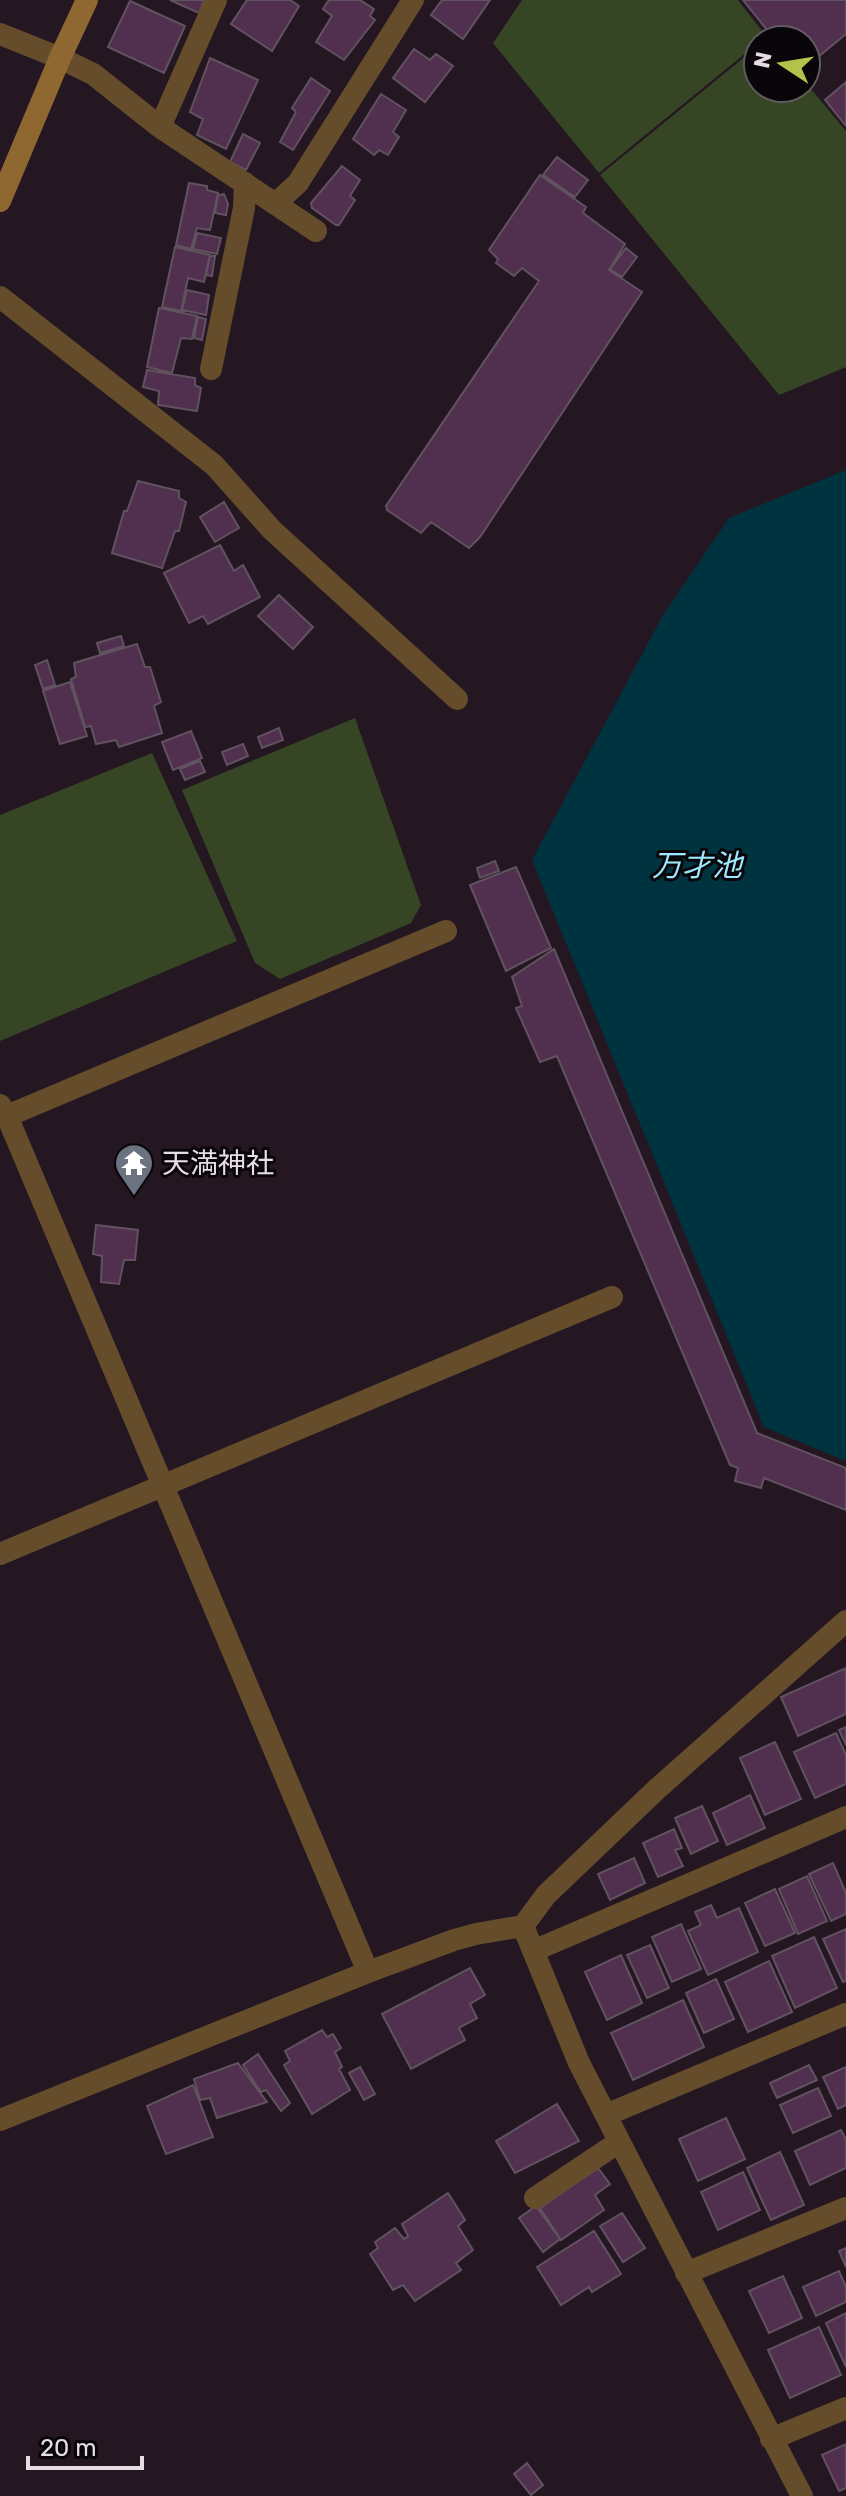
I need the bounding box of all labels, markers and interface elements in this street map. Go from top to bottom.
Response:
north arrow [742,24,822,104]
text: N [748,49,778,70]
water label: 万才池 [652,848,745,884]
temple icon: 天満神社 [113,1142,155,1197]
place label: 天満神社 [162,1147,274,1180]
scale bar [28,2420,142,2470]
text: 20 m [40,2434,97,2462]

